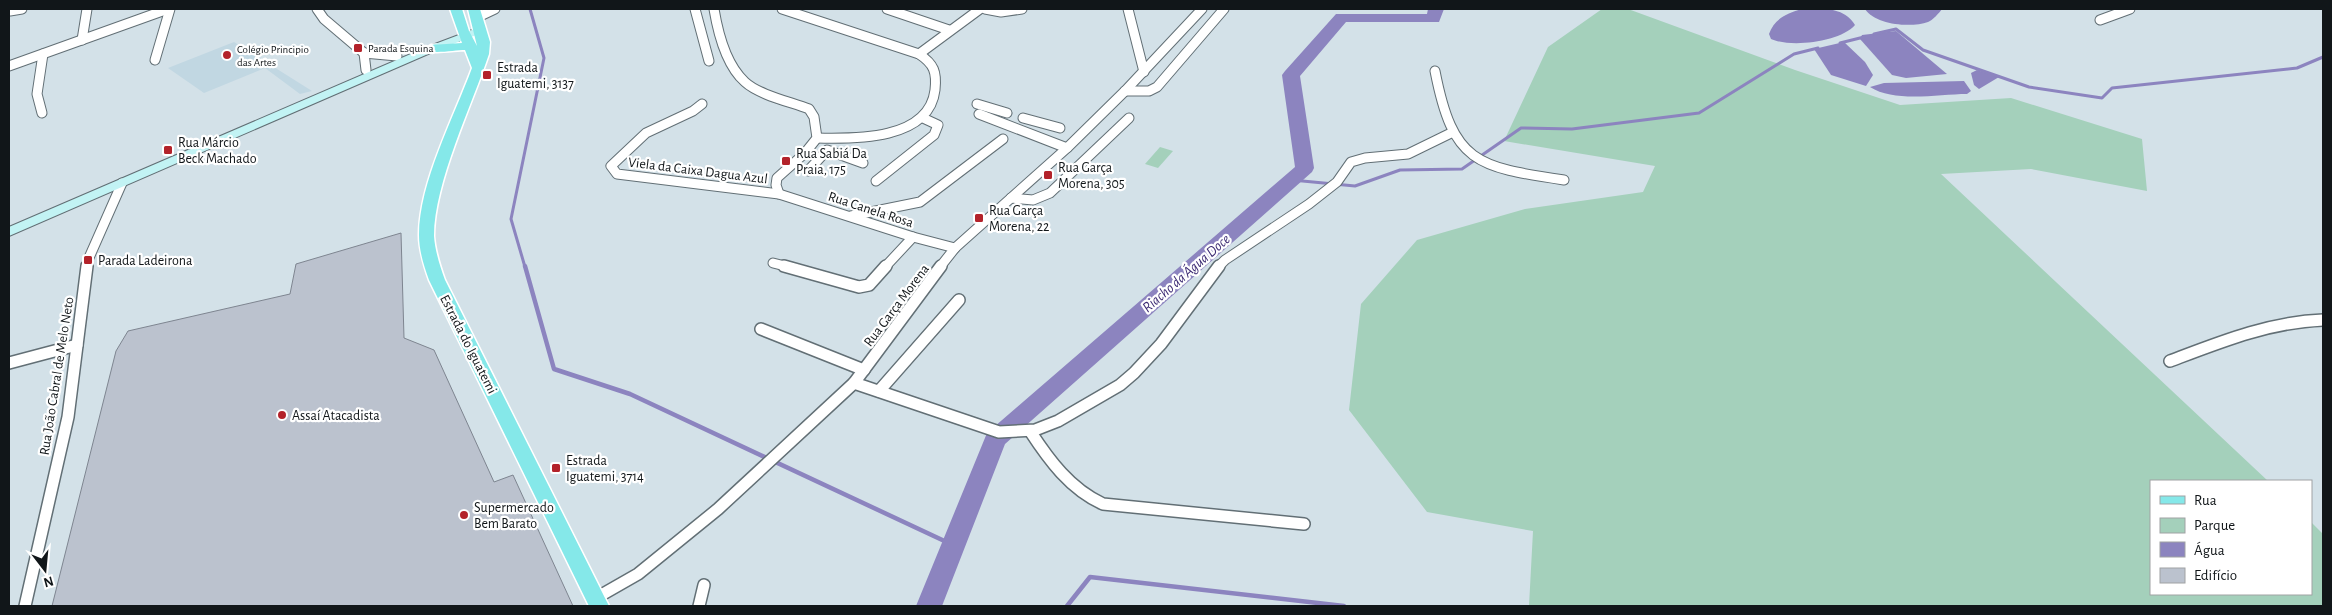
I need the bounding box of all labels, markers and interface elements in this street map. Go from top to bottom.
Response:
marker: Parada Esquina [352,42,364,54]
place label: Parada Esquina [368,43,434,54]
place label: Colégio Principio das Artes [237,44,309,68]
marker: Colégio Principio das Artes [221,49,233,61]
place label: Estrada Iguatemi, 3137 [497,61,574,91]
marker: Estrada Iguatemi, 3137 [481,69,493,81]
place label: Rua Márcio Beck Machado [178,136,257,166]
marker: Rua Márcio Beck Machado [162,144,174,156]
place label: Rua Sabiá Da Praia, 175 [796,147,868,177]
street label: Viela da Caixa Dagua Azul [627,155,768,186]
marker: Rua Sabiá Da Praia, 175 [780,155,792,167]
place label: Rua Garça Morena, 305 [1058,161,1125,191]
marker: Rua Garça Morena, 305 [1042,169,1054,181]
street label: Rua Canela Rosa [826,190,916,230]
place label: Rua Garça Morena, 22 [989,204,1049,234]
marker: Rua Garça Morena, 22 [973,212,985,224]
water label: Riacho da Água Doce [1138,230,1233,315]
marker: Parada Ladeirona [82,254,94,266]
place label: Parada Ladeirona [98,254,193,268]
street label: Rua Garça Morena [862,262,932,349]
street label: Estrada do Iguatemi [437,293,499,396]
street label: Rua João Cabral de Melo Neto [38,296,76,456]
marker: Assaí Atacadista [276,409,288,421]
place label: Assaí Atacadista [292,409,380,423]
place label: Estrada Iguatemi, 3714 [566,454,644,484]
marker: Estrada Iguatemi, 3714 [550,462,562,474]
legend [2150,480,2312,595]
text: Rua [2194,493,2217,508]
place label: Supermercado Bem Barato [474,501,554,531]
marker: Supermercado Bem Barato [458,509,470,521]
text: Parque [2194,518,2235,533]
text: Água [2194,541,2225,558]
north arrow [20,545,70,595]
text: Edifício [2194,568,2237,583]
text: N [42,573,55,590]

